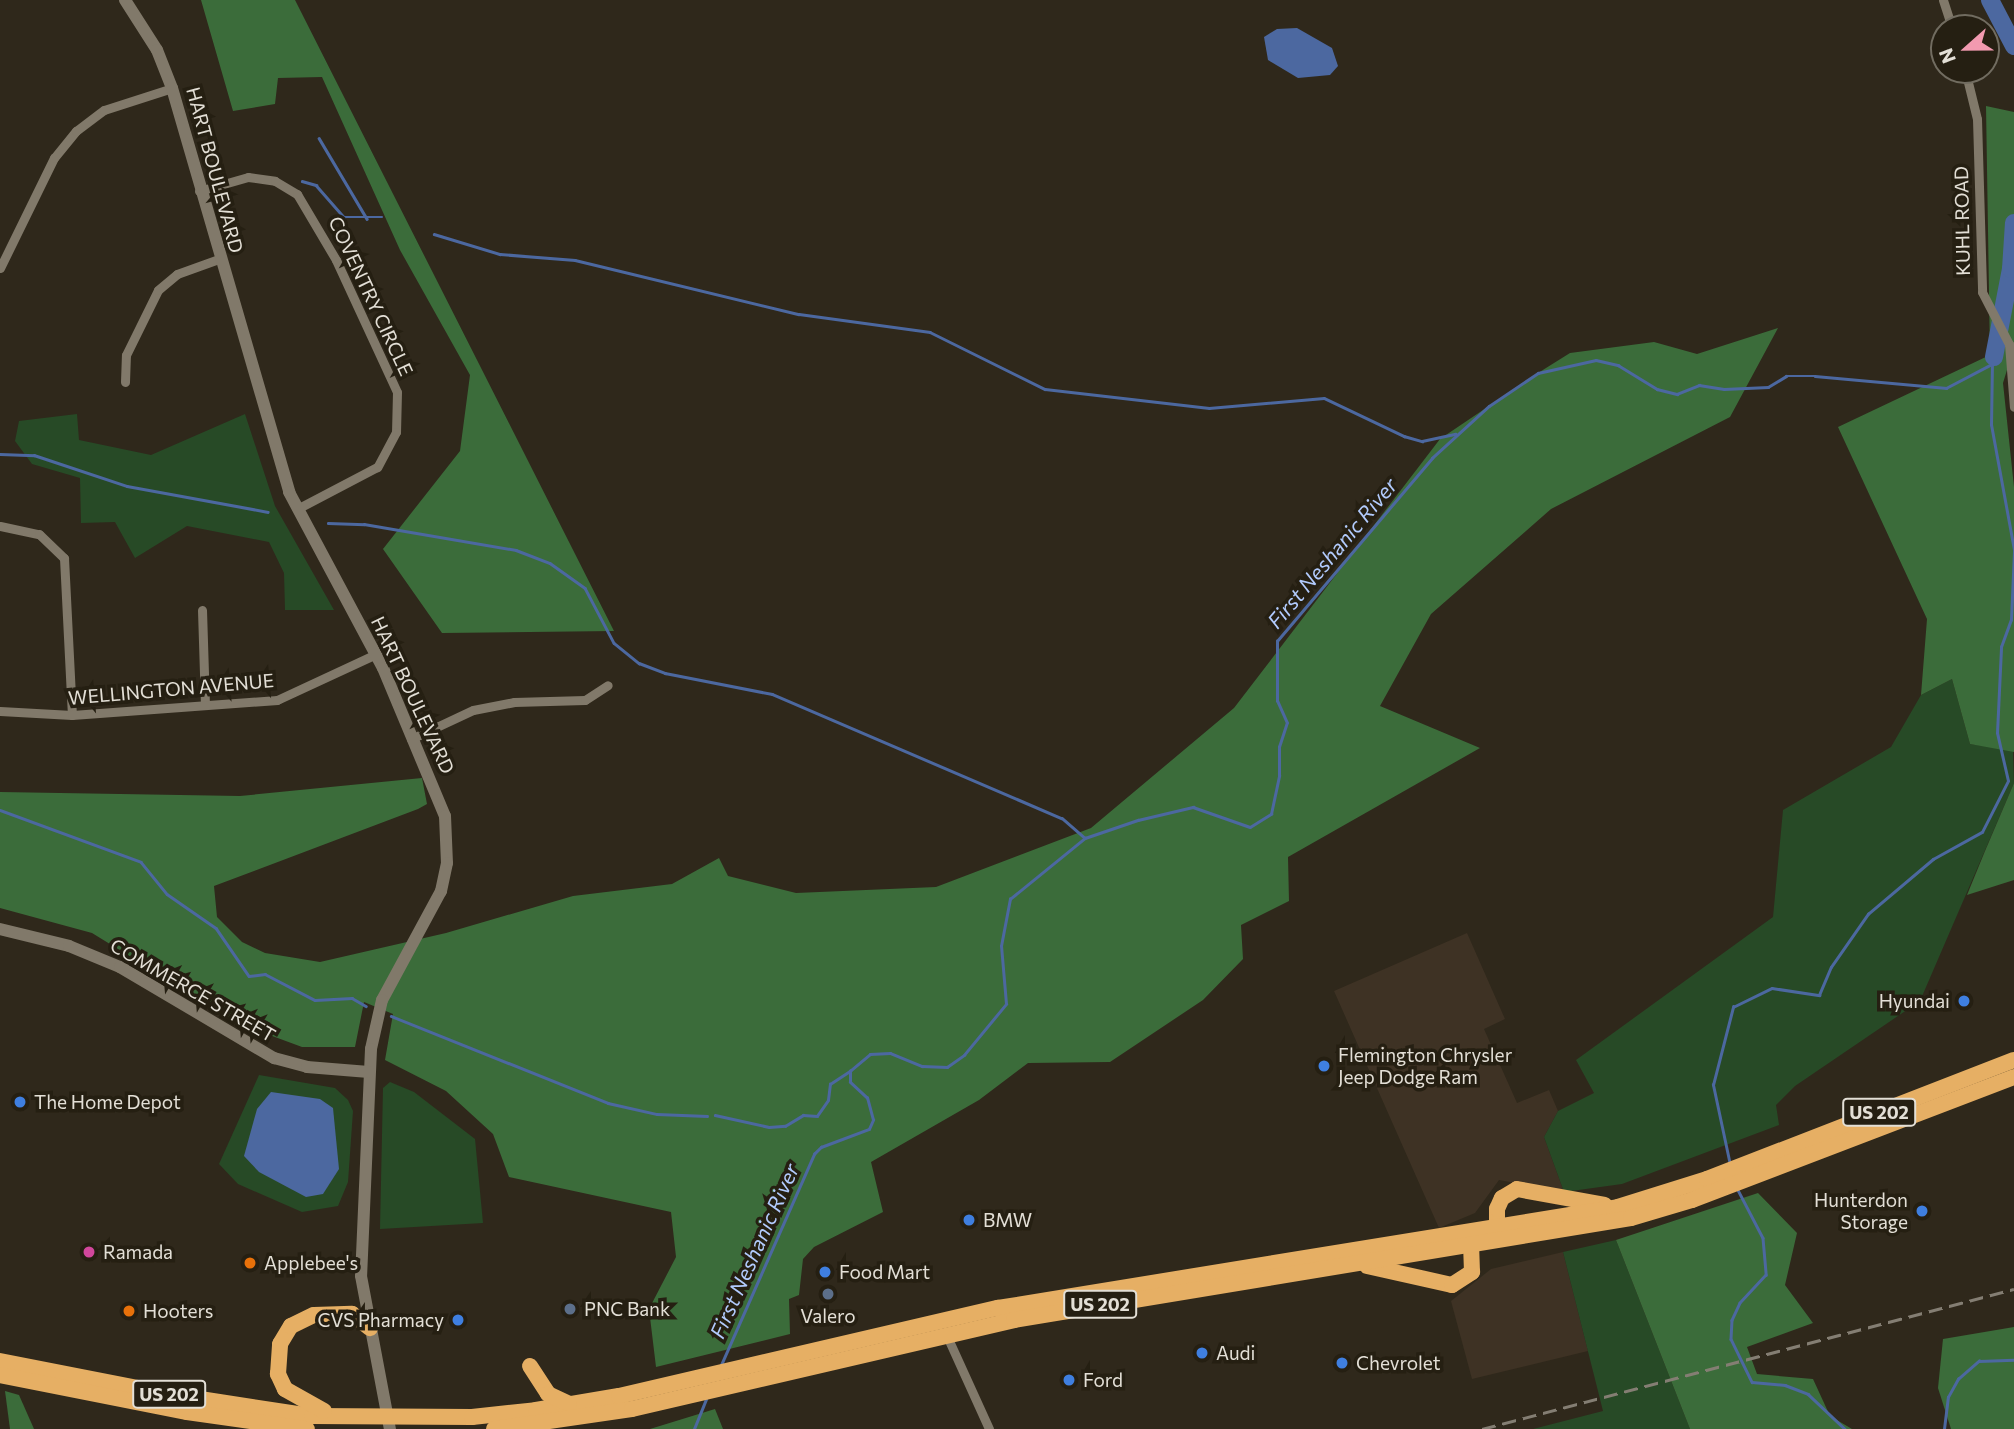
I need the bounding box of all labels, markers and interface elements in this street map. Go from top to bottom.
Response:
north arrow [1930,14,2000,84]
text: N [1934,45,1960,67]
street label: HART BOULEVARD [182,85,248,255]
street label: KUHL ROAD [1950,166,1974,276]
street label: COVENTRY CIRCLE [324,213,418,379]
water label: First Neshanic River [1262,473,1402,633]
street label: HART BOULEVARD [367,613,459,777]
street label: WELLINGTON AVENUE [67,669,275,709]
street label: COMMERCE STREET [106,933,280,1047]
place label: Hyundai [1879,990,1950,1012]
marker: Hyundai [1956,993,1972,1009]
place label: Flemington Chrysler Jeep Dodge Ram [1338,1044,1512,1088]
marker: Flemington Chrysler Jeep Dodge Ram [1316,1058,1332,1074]
place label: The Home Depot [34,1091,181,1113]
marker: The Home Depot [12,1094,28,1110]
road number: US 202 [1840,1098,1918,1126]
water label: First Neshanic River [704,1160,804,1342]
place label: Hunterdon Storage [1814,1189,1908,1233]
marker: Hunterdon Storage [1914,1203,1930,1219]
place label: BMW [983,1209,1032,1231]
marker: BMW [961,1212,977,1228]
place label: Ramada [103,1241,173,1263]
marker: Ramada [81,1244,97,1260]
place label: Applebee's [264,1252,358,1274]
marker: Applebee's [242,1255,258,1271]
place label: Food Mart [839,1261,930,1283]
marker: Food Mart [817,1264,833,1280]
marker: Valero [820,1286,836,1302]
road number: US 202 [1062,1289,1138,1318]
place label: PNC Bank [584,1298,670,1320]
place label: Hooters [143,1300,213,1322]
marker: PNC Bank [562,1301,578,1317]
marker: Hooters [121,1303,137,1319]
place label: Valero [800,1305,856,1327]
place label: CVS Pharmacy [317,1309,444,1331]
marker: CVS Pharmacy [450,1312,466,1328]
place label: Audi [1216,1342,1255,1364]
marker: Audi [1194,1345,1210,1361]
place label: Chevrolet [1356,1352,1441,1374]
marker: Chevrolet [1334,1355,1350,1371]
place label: Ford [1083,1369,1123,1391]
marker: Ford [1061,1372,1077,1388]
road number: US 202 [130,1380,208,1408]

